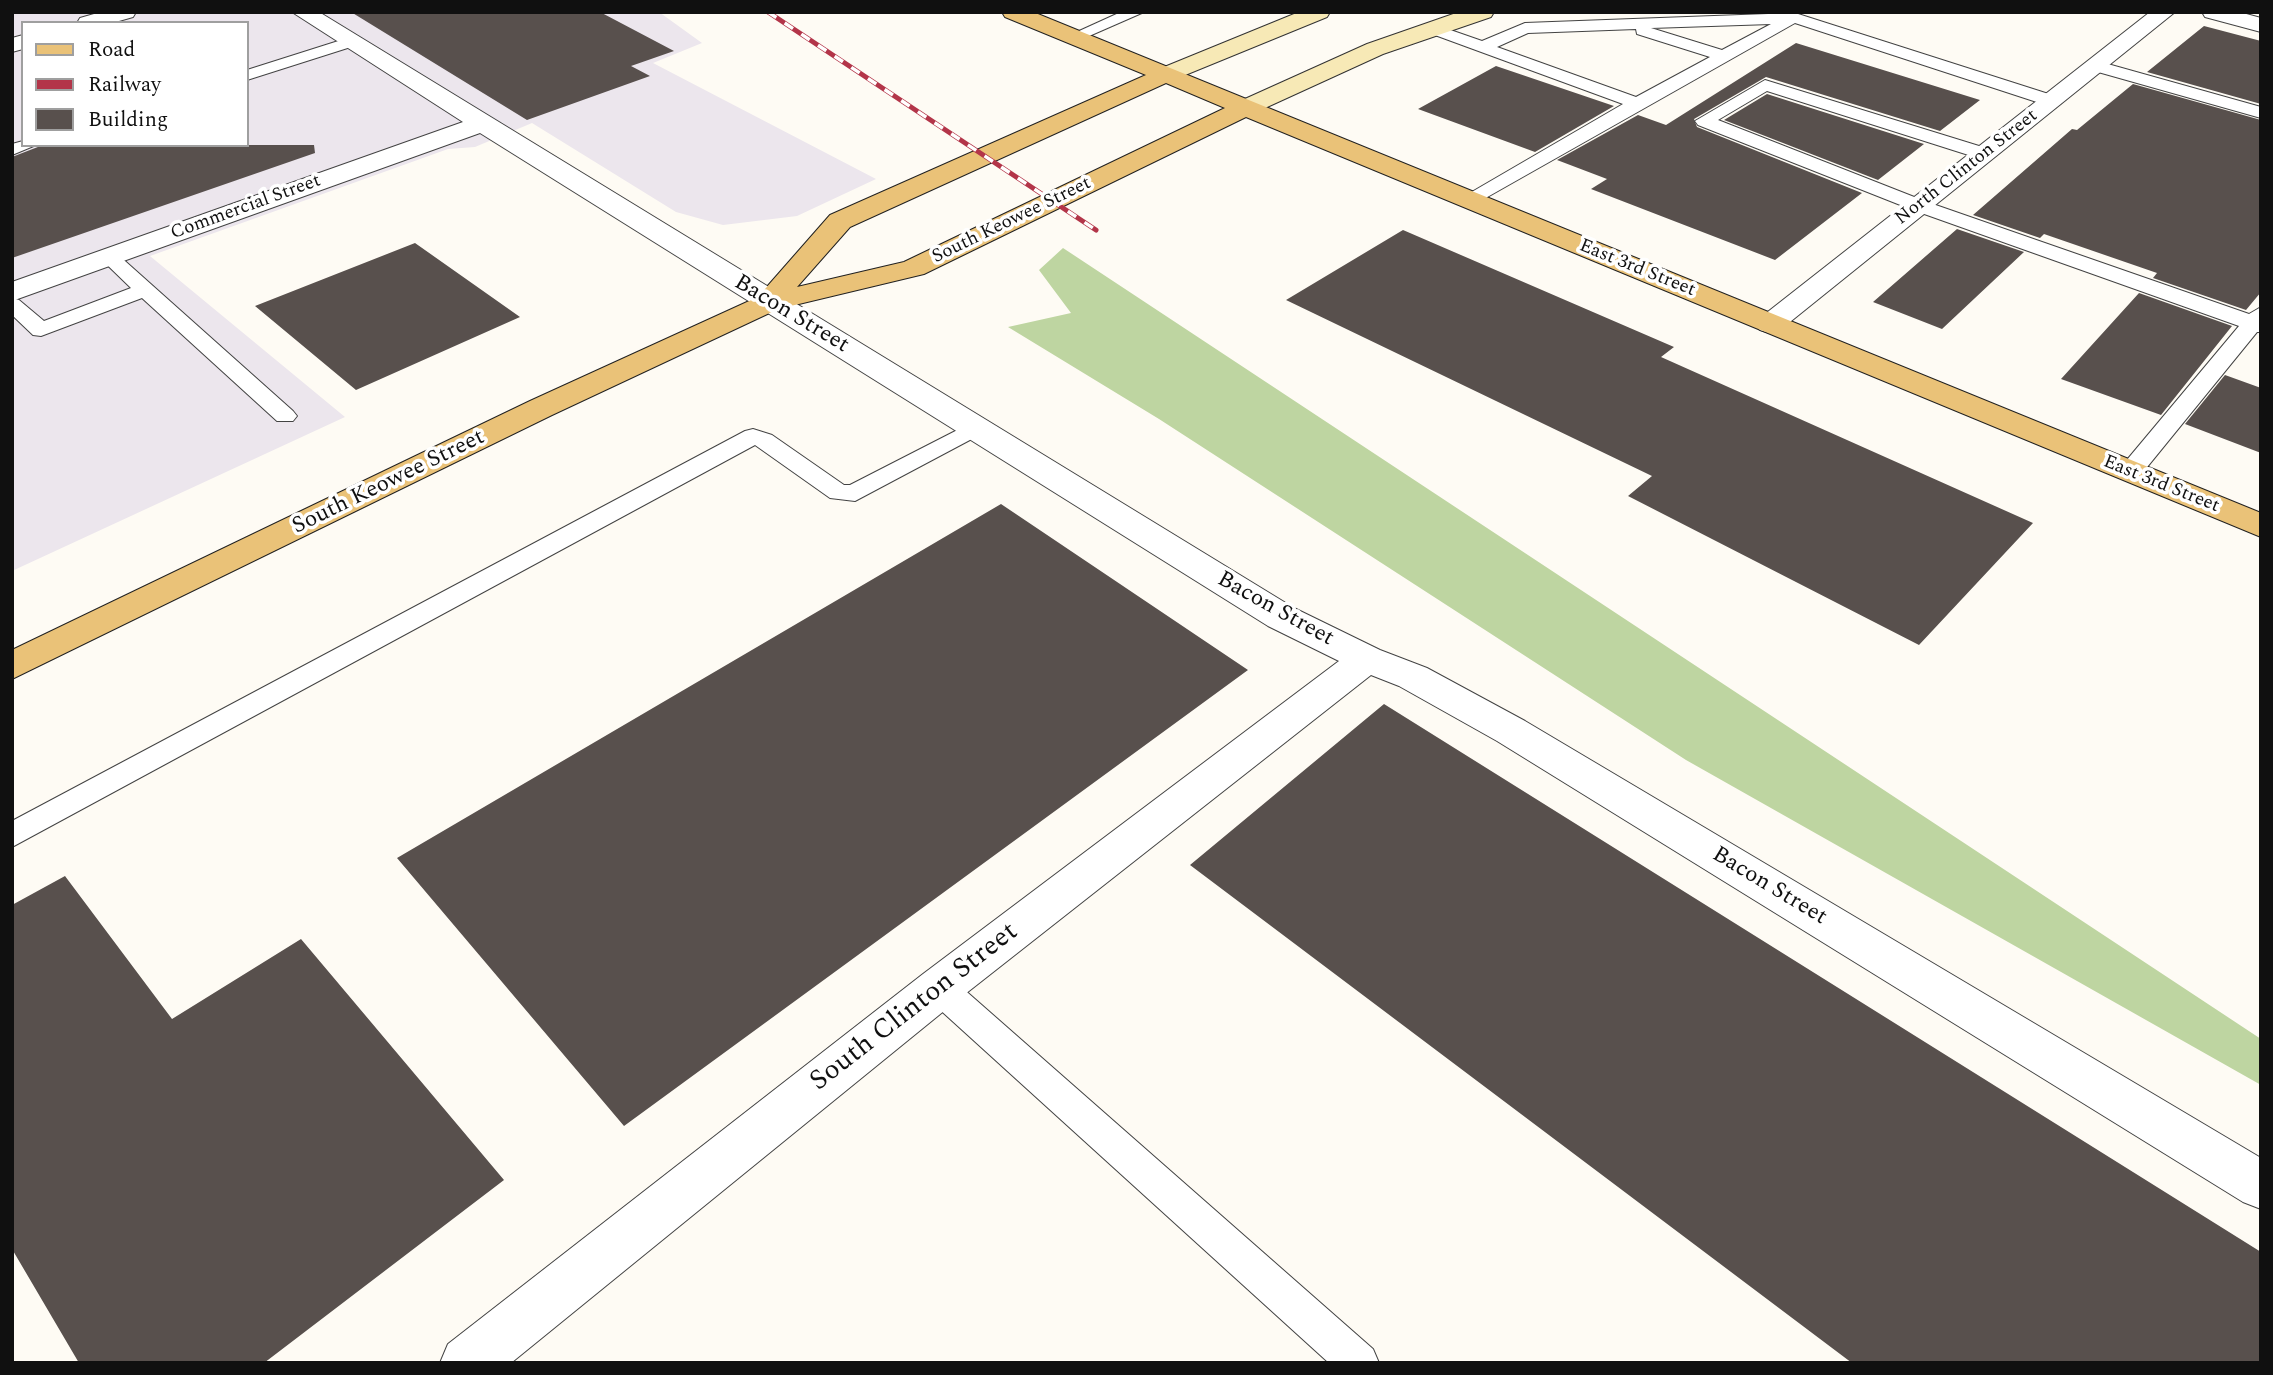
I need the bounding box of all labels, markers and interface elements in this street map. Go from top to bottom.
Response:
legend [21,21,248,147]
text: Road [88,34,135,66]
text: Railway [88,69,161,101]
text: Building [88,104,168,136]
street label: North Clinton Street [1891,105,2043,231]
street label: Commercial Street [168,170,324,246]
street label: South Keowee Street [929,173,1095,269]
street label: East 3rd Street [1576,235,1698,303]
street label: Bacon Street [728,270,854,360]
street label: South Keowee Street [288,424,490,542]
street label: East 3rd Street [2100,451,2222,519]
street label: Bacon Street [1212,567,1338,653]
street label: Bacon Street [1706,842,1832,932]
street label: South Clinton Street [804,916,1026,1100]

